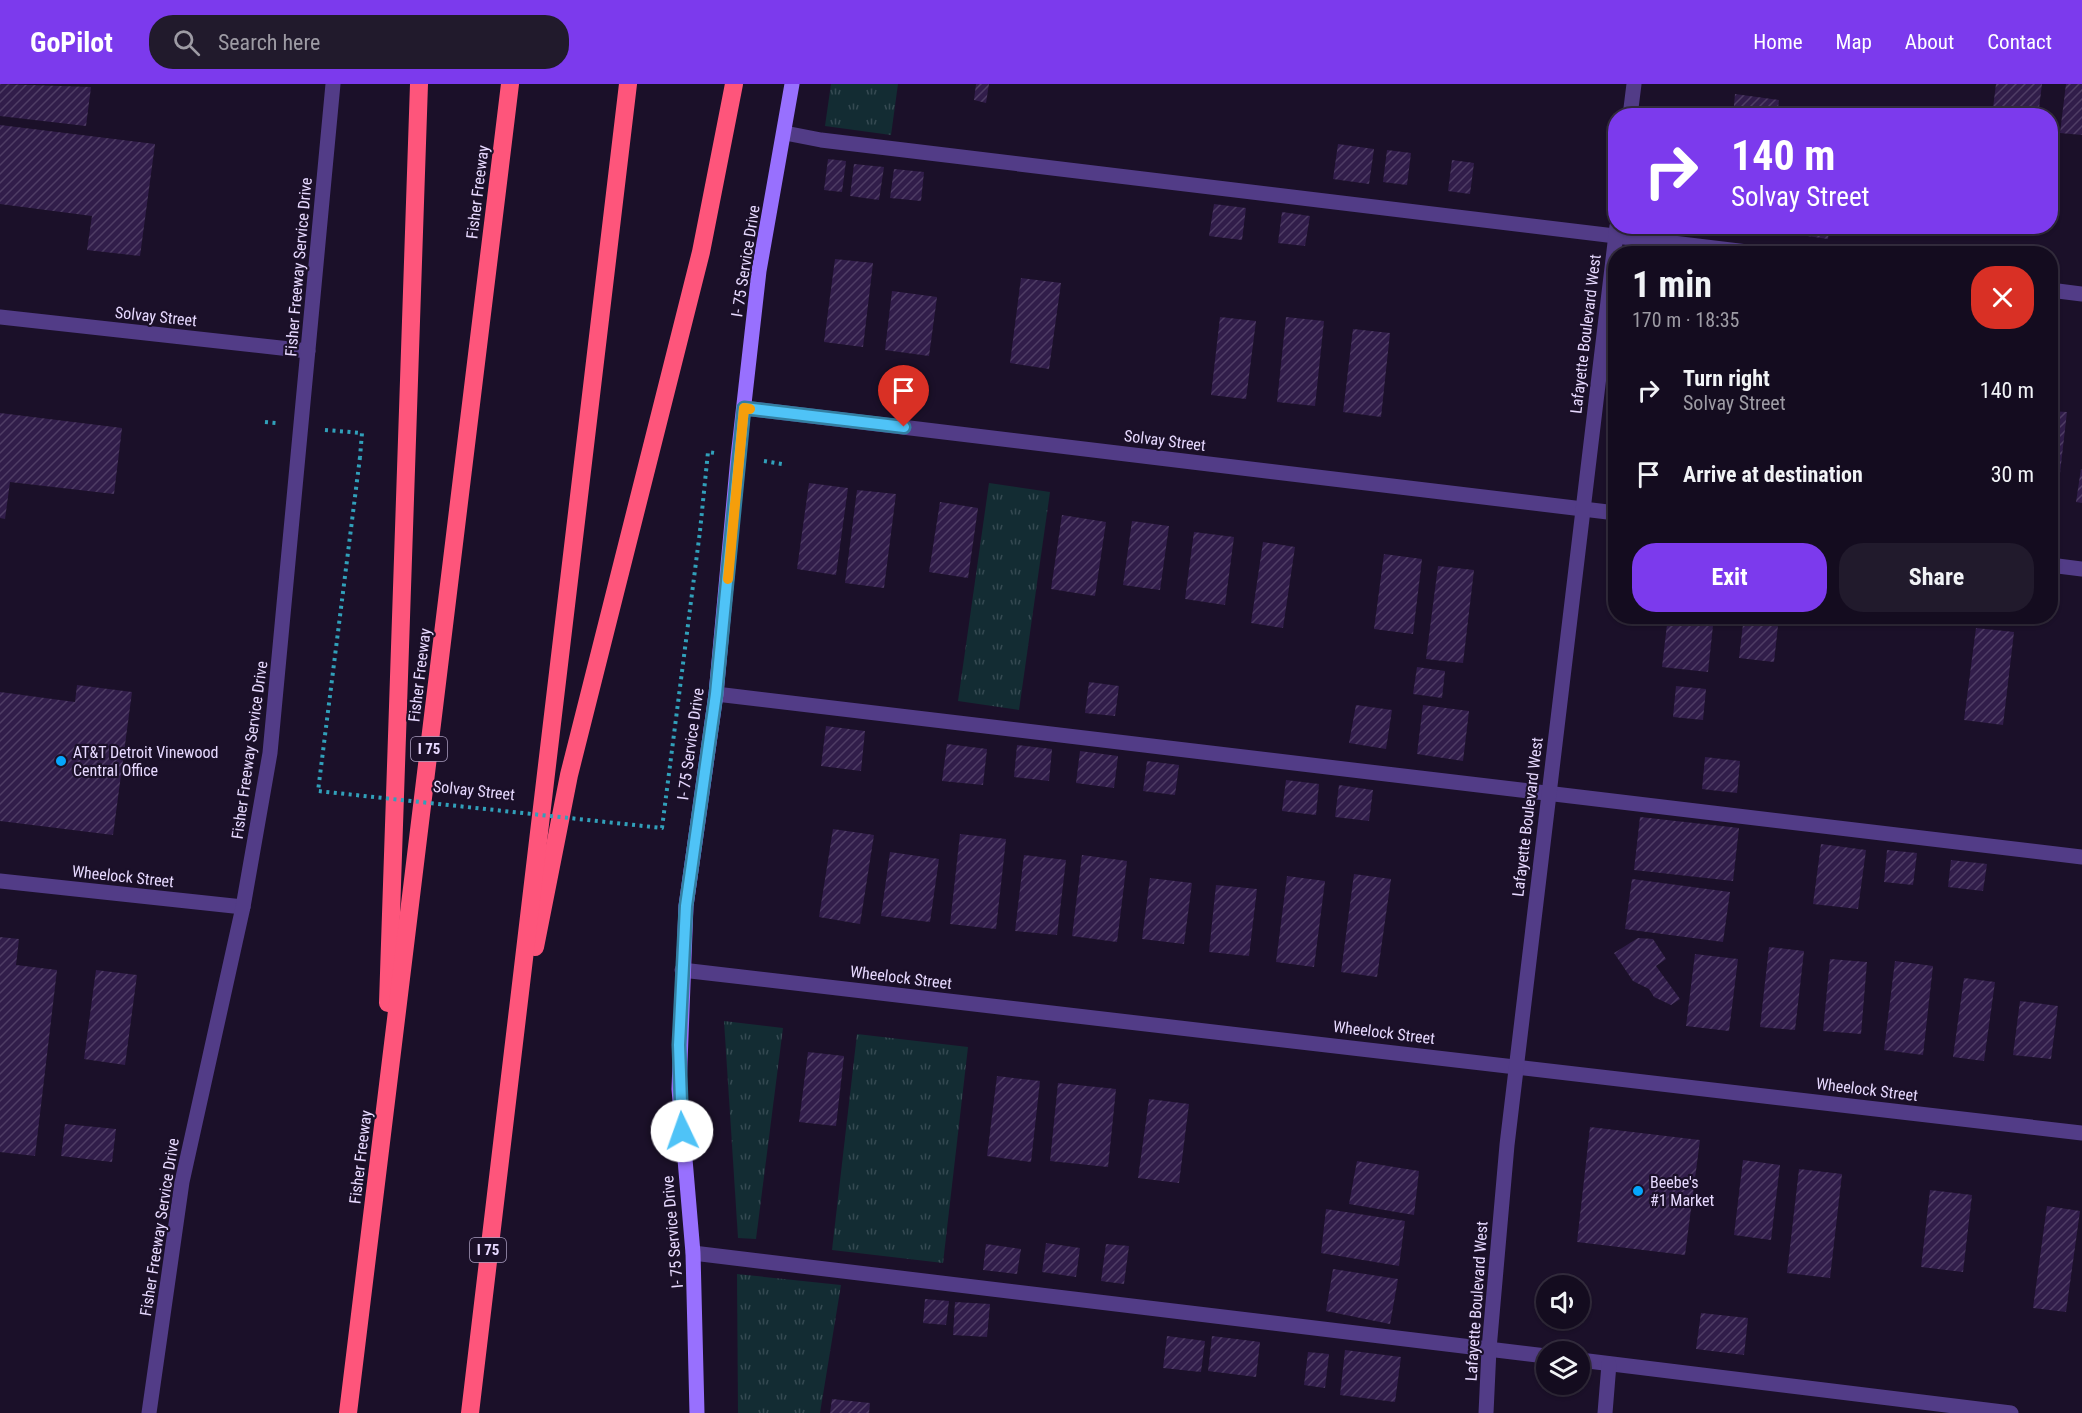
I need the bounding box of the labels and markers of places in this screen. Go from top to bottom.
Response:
pin [878,365,929,427]
place label: AT&T Detroit Vinewood Central Office [73,743,218,780]
marker: AT&T Detroit Vinewood Central Office [54,754,68,768]
place label: Beebe's #1 Market [1650,1173,1715,1210]
marker: Beebe's #1 Market [1631,1184,1645,1198]

